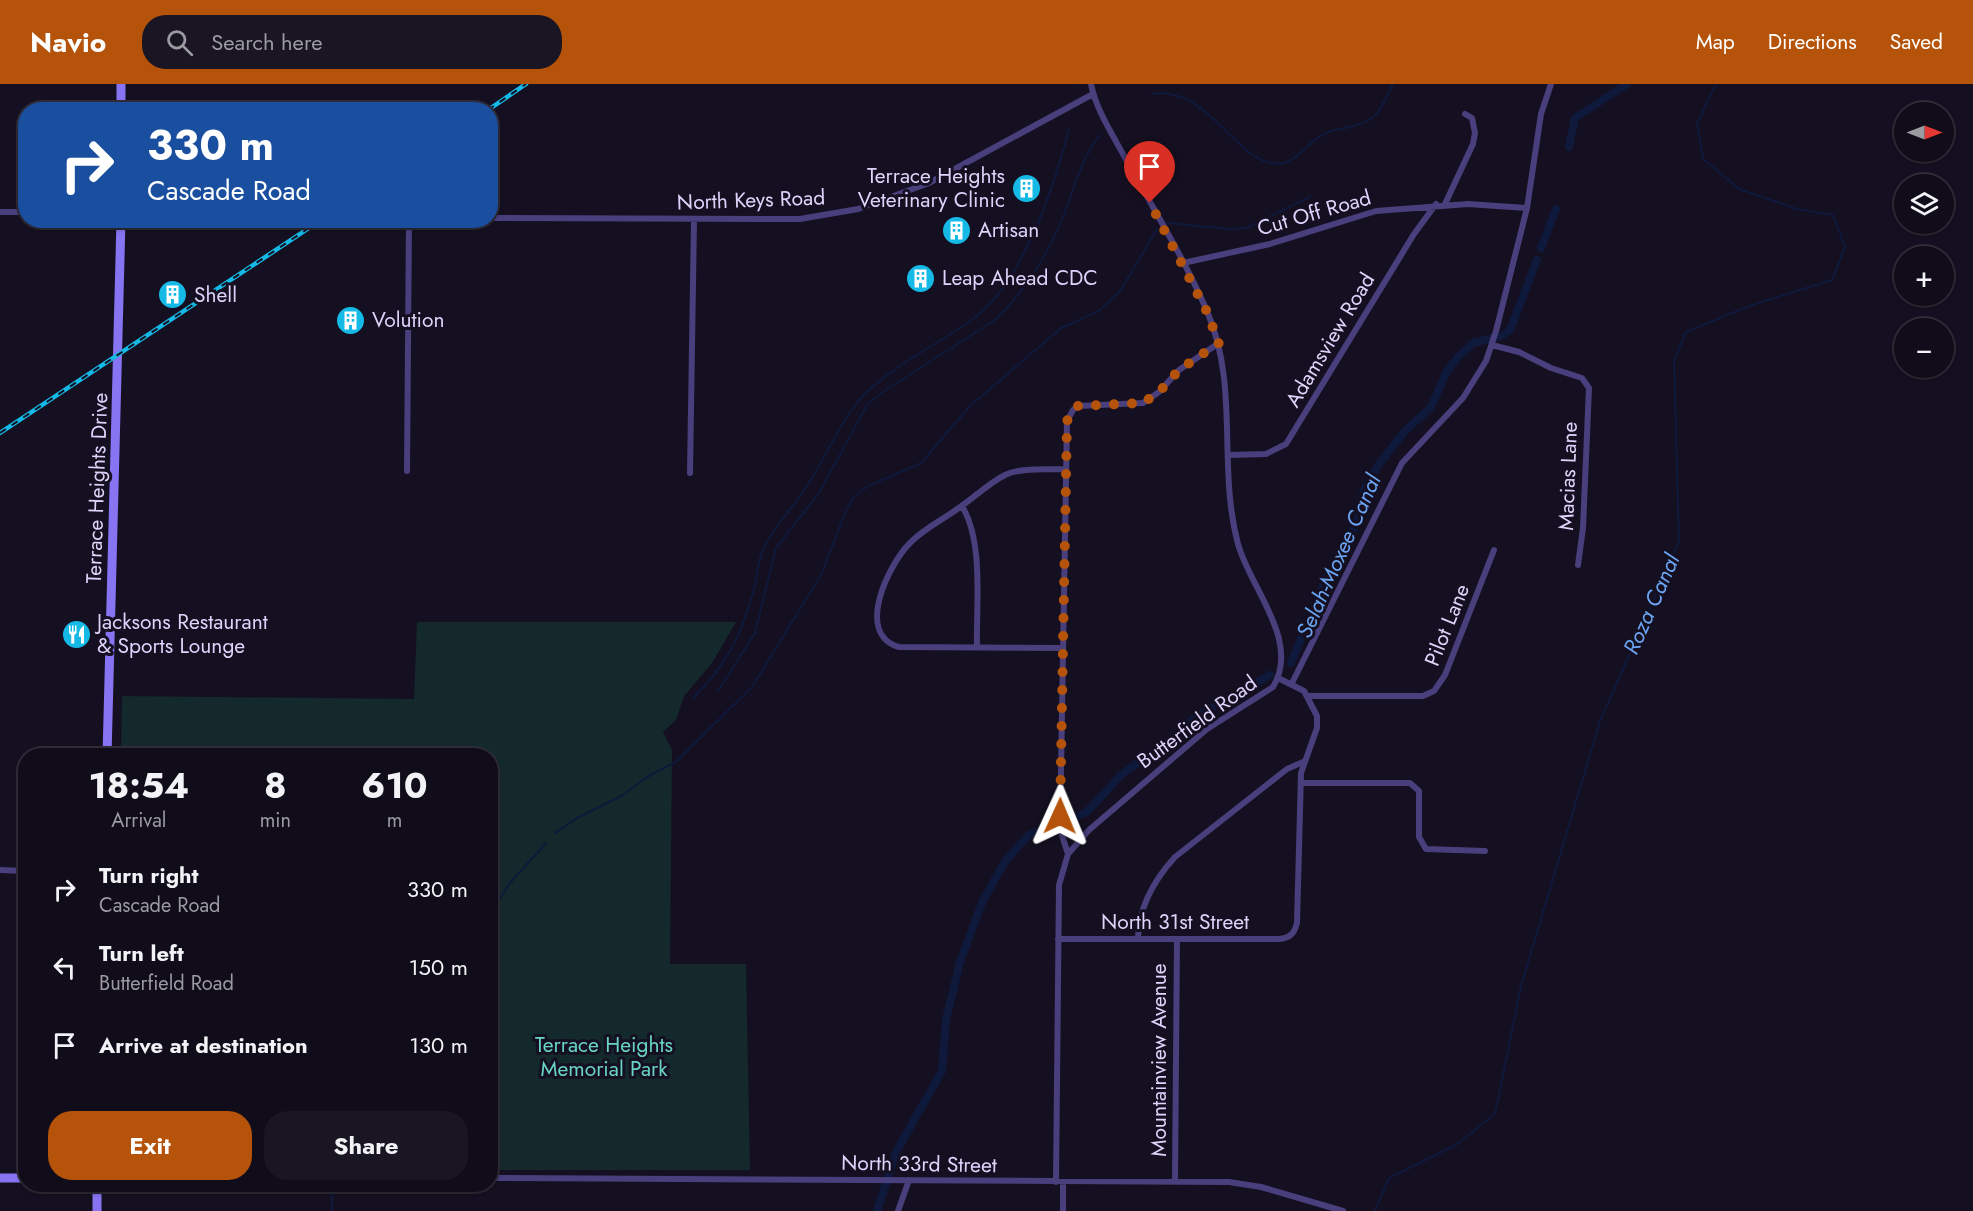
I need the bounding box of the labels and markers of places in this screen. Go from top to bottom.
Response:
pin [1124,141,1175,203]
place label: Terrace Heights Veterinary Clinic [858,161,1005,215]
building icon: Terrace Heights Veterinary Clinic [1010,172,1042,204]
building icon: Artisan [941,214,973,246]
place label: Artisan [978,215,1039,245]
building icon: Leap Ahead CDC [905,262,937,294]
place label: Leap Ahead CDC [942,263,1098,293]
building icon: Shell [157,279,189,311]
place label: Shell [194,280,237,310]
building icon: Volution [335,304,367,336]
place label: Volution [372,305,445,335]
place label: Jacksons Restaurant & Sports Lounge [94,607,268,661]
restaurant icon: Jacksons Restaurant & Sports Lounge [60,618,92,650]

